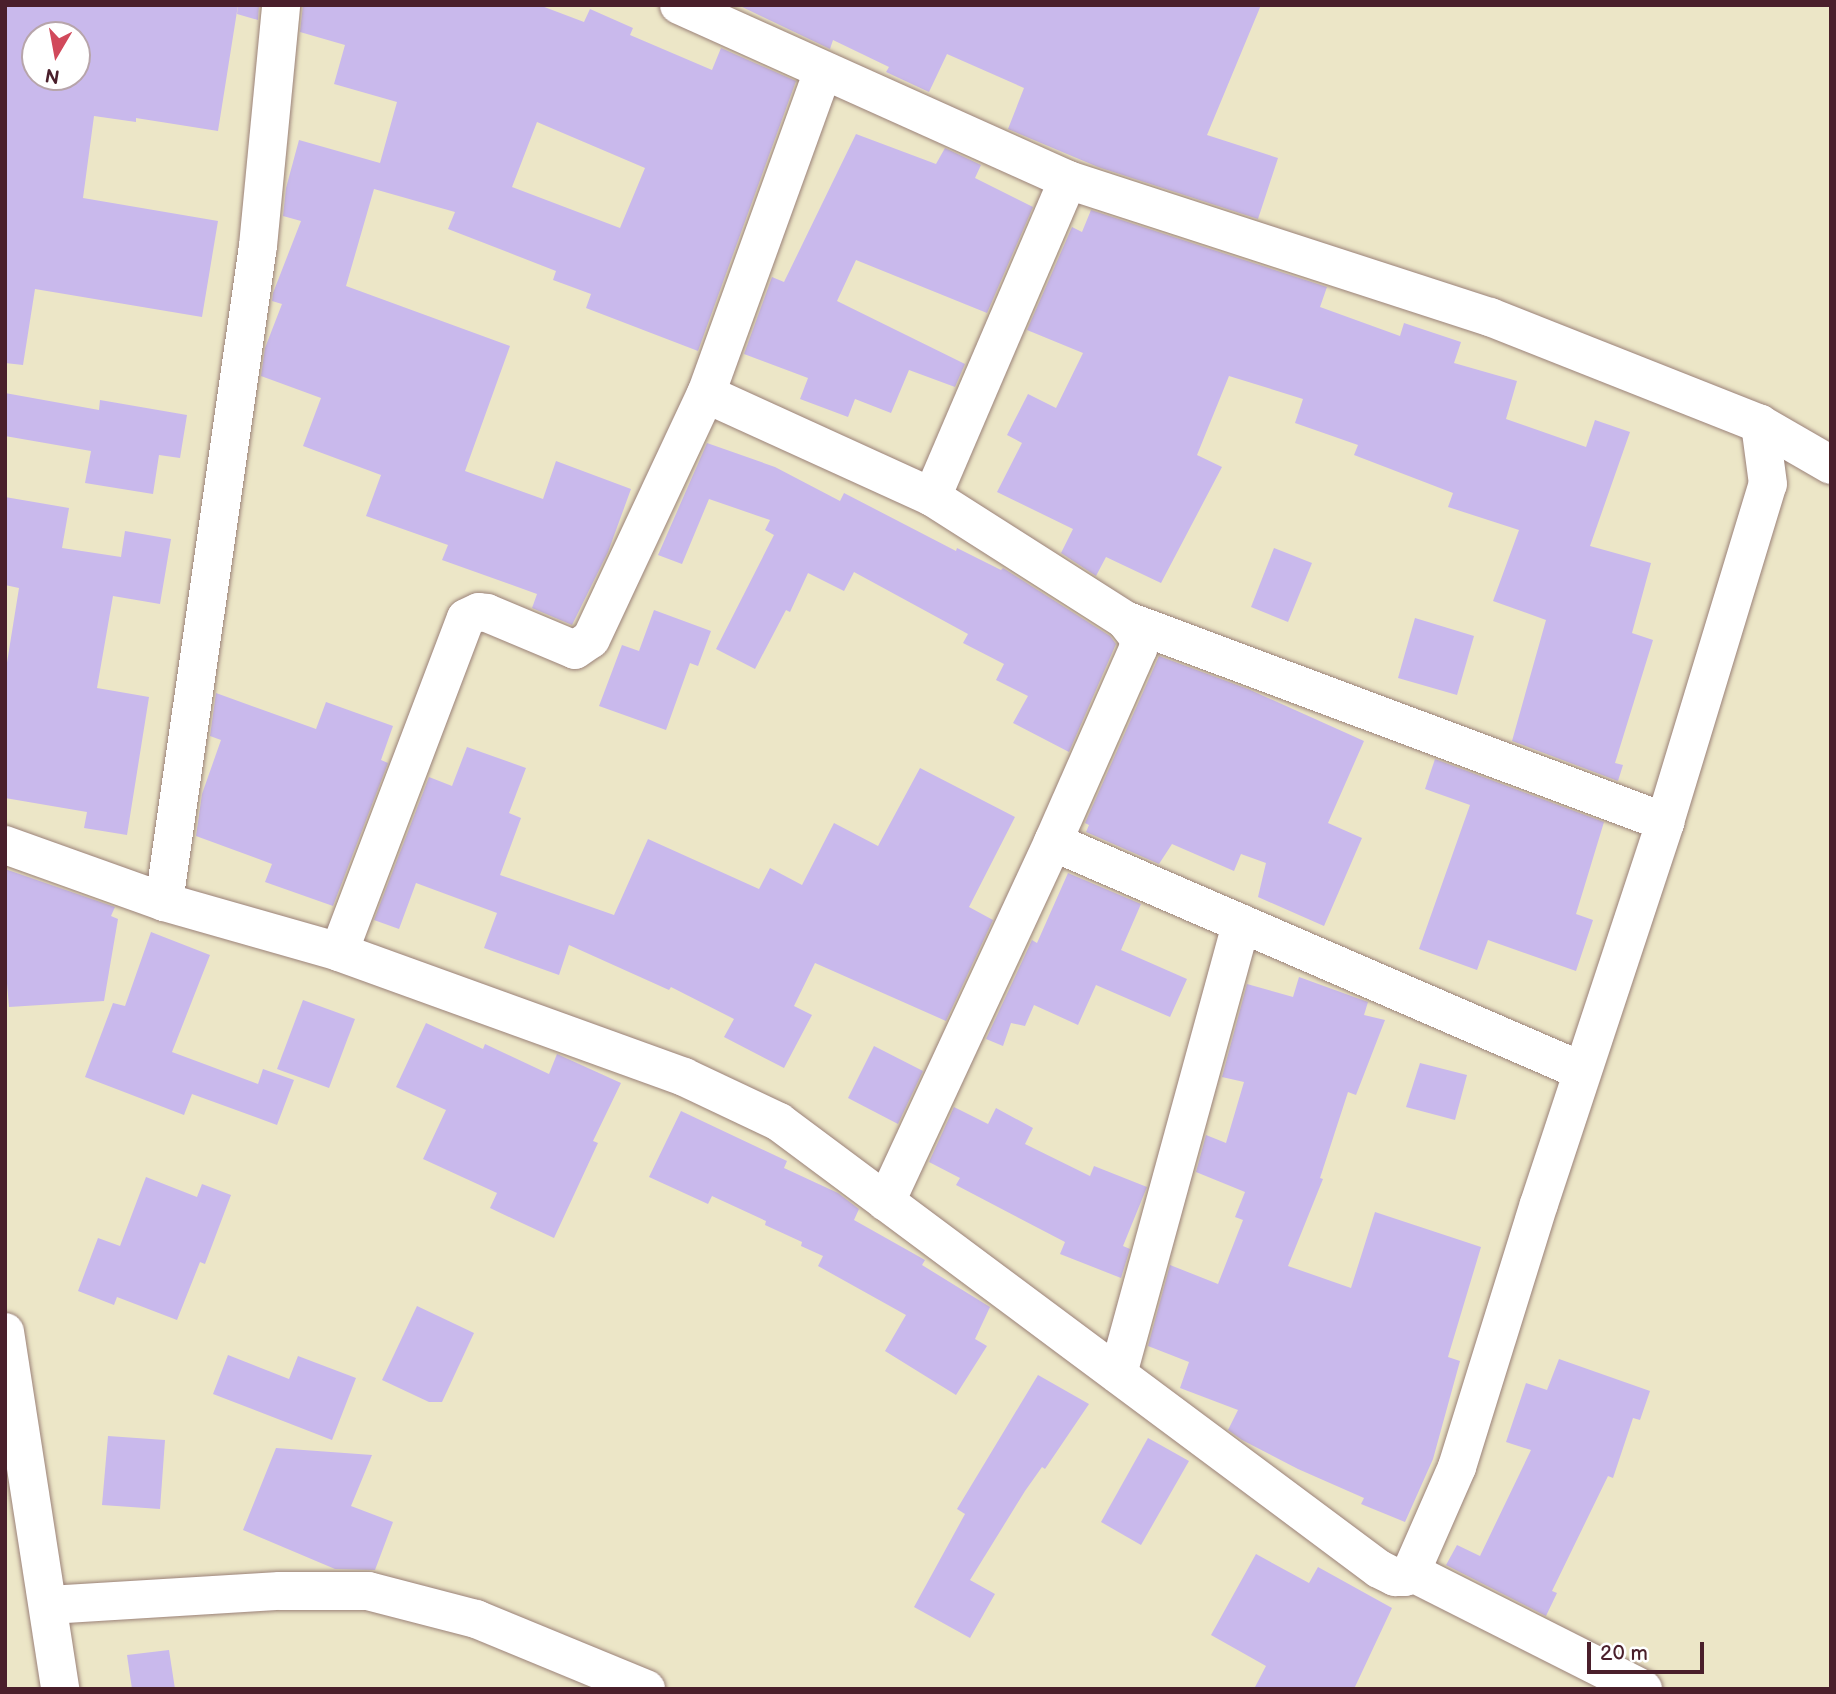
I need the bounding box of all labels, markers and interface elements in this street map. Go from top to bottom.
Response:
north arrow [21,21,91,91]
text: N [44,63,62,88]
scale bar [1591,1628,1708,1672]
text: 20 m [1600,1641,1648,1666]

